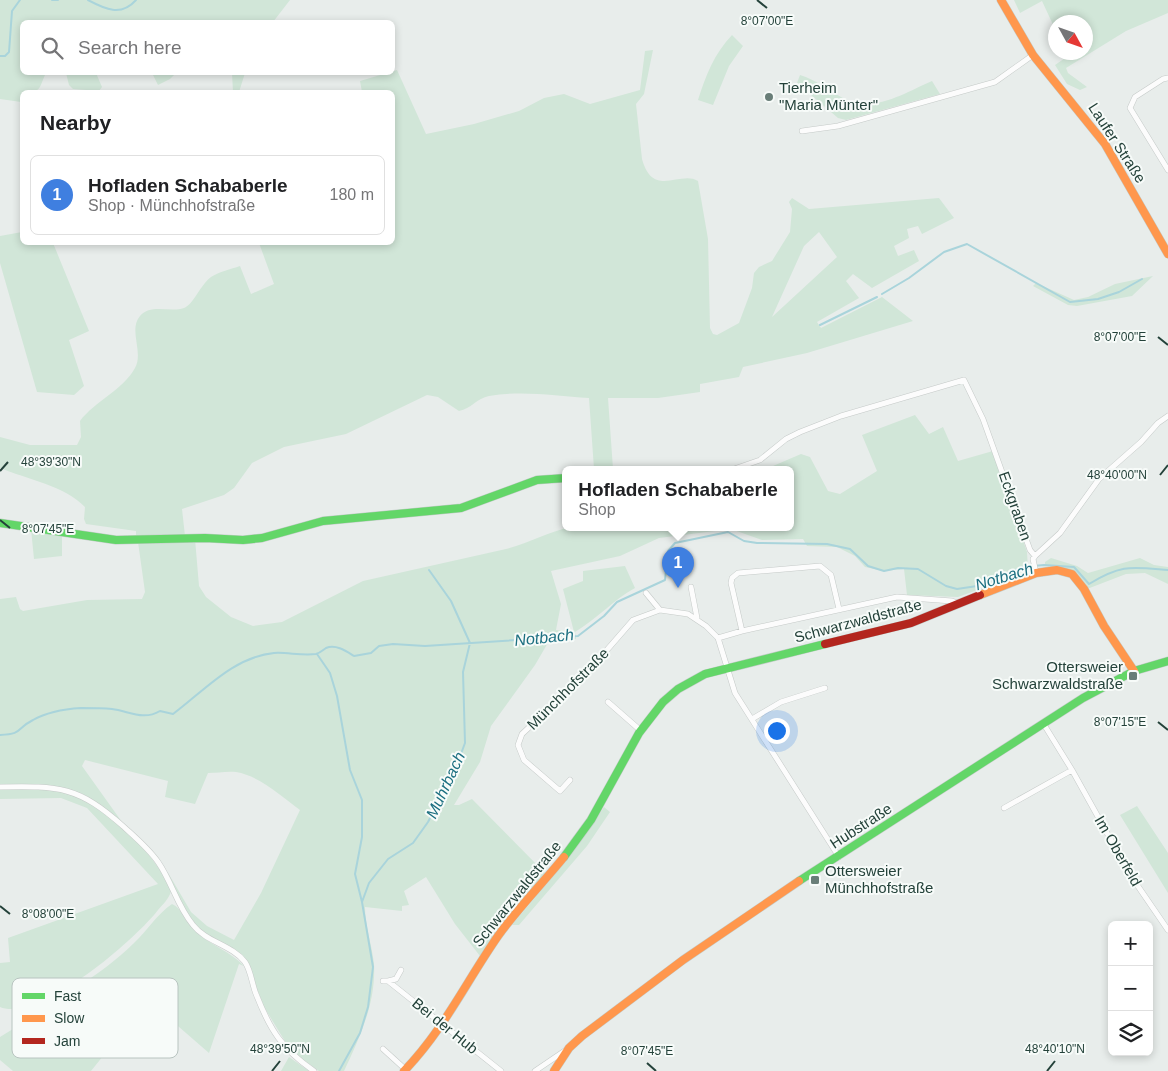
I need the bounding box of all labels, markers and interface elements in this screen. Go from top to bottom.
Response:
text: 8°07'00"E [741,14,793,28]
north arrow [1048,15,1093,60]
search box [20,20,395,75]
icon: search [38,34,66,62]
text: Search here [78,37,182,58]
place label: Tierheim "Maria Münter" [779,79,878,113]
marker: Tierheim "Maria Münter" [763,91,775,103]
street label: Laufer Straße [1085,100,1150,186]
text: Nearby [40,111,111,134]
text: Hofladen Schababerle [88,175,288,196]
text: 1 [53,186,61,203]
text: 180 m [330,186,374,203]
text: Shop · Münchhofstraße [88,197,255,214]
text: 8°07'00"E [1094,330,1146,344]
text: 48°39'30"N [21,455,81,469]
popup [562,466,794,531]
text: 48°40'00"N [1087,468,1147,482]
street label: Eckgraben [996,469,1035,543]
text: Hofladen Schababerle [578,479,778,500]
text: Shop [578,501,616,518]
text: 8°07'45"E [22,522,74,536]
pin: 1 [662,547,694,588]
water label: Notbach [973,560,1035,593]
street label: Schwarzwaldstraße [792,595,923,646]
water label: Notbach [514,626,575,649]
street label: Münchhofstraße [523,644,612,733]
place label: Ottersweier Schwarzwaldstraße [992,658,1123,692]
marker: Ottersweier Schwarzwaldstraße [1127,670,1139,682]
text: 8°07'15"E [1094,715,1146,729]
your location [764,718,790,744]
water label: Muhrbach [423,749,468,821]
street label: Hubstraße [827,799,895,852]
street label: Im Oberfeld [1091,813,1145,889]
street label: Schwarzwaldstraße [469,837,564,950]
place label: Ottersweier Münchhofstraße [825,862,933,896]
marker: Ottersweier Münchhofstraße [809,874,821,886]
text: 8°08'00"E [22,907,74,921]
map controls [1108,921,1153,1056]
button: + [1108,921,1153,966]
button: − [1108,966,1153,1011]
legend [12,978,178,1058]
text: Fast [54,988,81,1004]
street label: Bei der Hub [409,994,481,1057]
text: Slow [54,1010,85,1026]
button: layers [1108,1011,1153,1056]
text: Jam [54,1033,80,1049]
text: 48°39'50"N [250,1042,310,1056]
text: 48°40'10"N [1025,1042,1085,1056]
text: 8°07'45"E [621,1044,673,1058]

